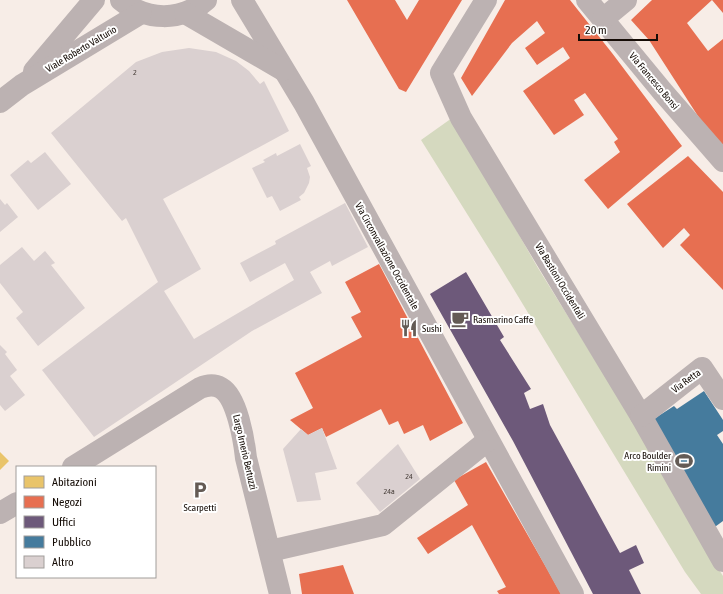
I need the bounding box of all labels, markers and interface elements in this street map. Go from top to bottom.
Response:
scale bar [579,16,657,42]
street label: Viale Roberto Valturio [44,23,119,74]
text: 20 m [585,23,607,37]
street label: Via Francesco Bonsi [627,50,681,112]
house number: 2 [133,68,137,77]
street label: Via Circonvallazione Occidentale [353,201,421,312]
street label: Via Bastioni Occidentali [533,241,587,321]
cafe icon: Rasmarino Caffe [450,309,470,329]
place label: Rasmarino Caffe [473,314,534,325]
restaurant icon: Sushi [399,318,419,338]
place label: Sushi [422,323,442,334]
street label: Via Retta [669,367,703,395]
street label: Largo Irnerio Bertuzzi [231,413,259,491]
place label: Arco Boulder Rimini [624,450,672,473]
sports icon: Arco Boulder Rimini [674,451,694,471]
legend [16,466,156,578]
house number: 24 [405,472,413,481]
text: Abitazioni [52,475,97,489]
parking icon: Scarpetti [190,480,210,500]
house number: 24a [383,487,395,496]
text: Negozi [52,495,82,509]
place label: Scarpetti [184,502,216,513]
text: Uffici [52,515,76,529]
text: Pubblico [52,535,91,549]
text: Altro [52,555,74,569]

